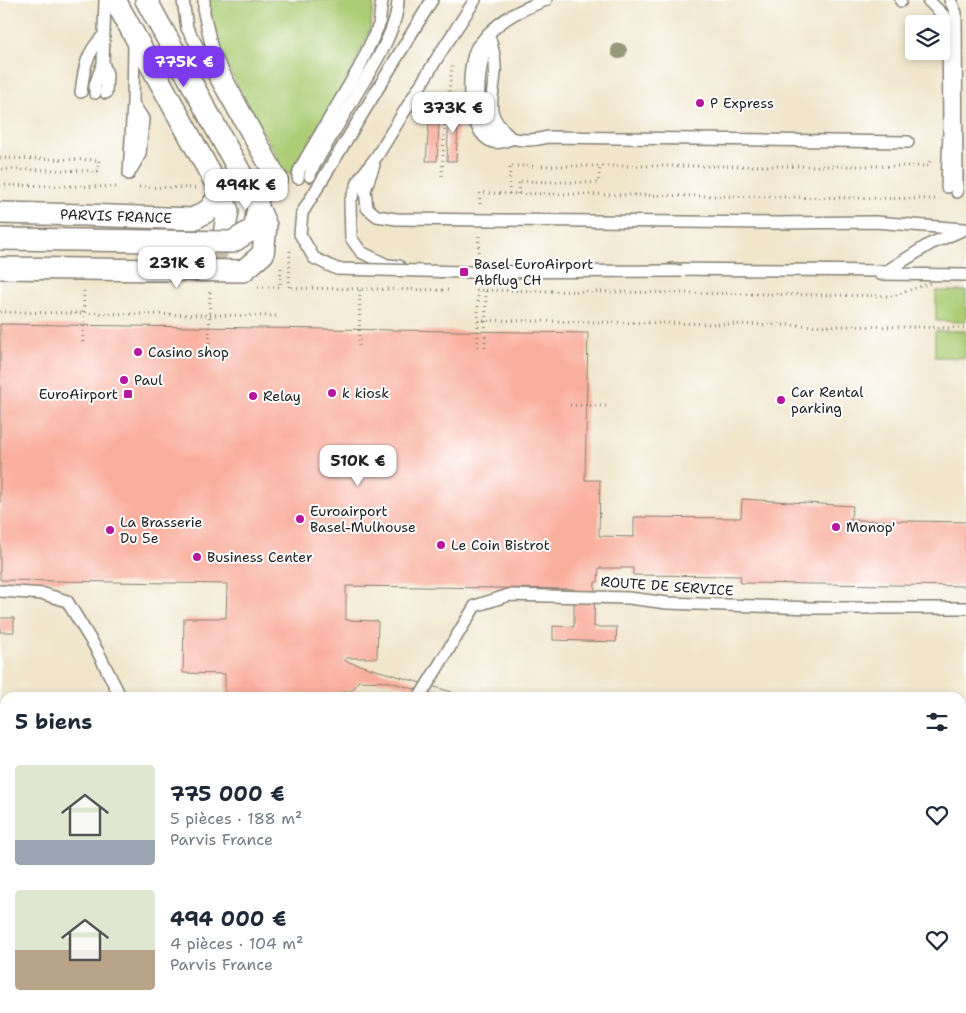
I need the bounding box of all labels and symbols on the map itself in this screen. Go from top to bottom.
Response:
pin: 775K € [143,46,225,88]
pin: 373K € [412,92,494,134]
place label: P Express [710,94,774,112]
marker: P Express [694,97,706,109]
pin: 494K € [205,168,287,211]
street label: PARVIS FRANCE [60,205,172,227]
pin: 231K € [136,246,218,289]
place label: Basel EuroAirport Abflug CH [474,255,594,289]
marker: Basel EuroAirport Abflug CH [458,266,470,278]
place label: Casino shop [148,343,229,361]
marker: Casino shop [132,346,144,358]
place label: Paul [134,371,163,389]
marker: Paul [118,374,130,386]
place label: Car Rental parking [791,383,864,417]
place label: k kiosk [342,384,389,402]
place label: EuroAirport [39,385,118,403]
place label: Relay [263,387,301,405]
marker: k kiosk [326,387,338,399]
marker: EuroAirport [122,388,134,400]
marker: Relay [247,390,259,402]
marker: Car Rental parking [775,394,787,406]
pin: 510K € [317,444,399,487]
place label: Euroairport Basel-Mulhouse [310,502,416,536]
place label: La Brasserie Du 5e [120,513,202,547]
marker: Euroairport Basel-Mulhouse [294,513,306,525]
place label: Monop' [846,518,895,536]
marker: Monop' [830,521,842,533]
marker: La Brasserie Du 5e [104,524,116,536]
place label: Le Coin Bistrot [451,536,550,554]
marker: Le Coin Bistrot [435,539,447,551]
place label: Business Center [207,548,313,566]
marker: Business Center [191,551,203,563]
street label: ROUTE DE SERVICE [600,572,734,600]

